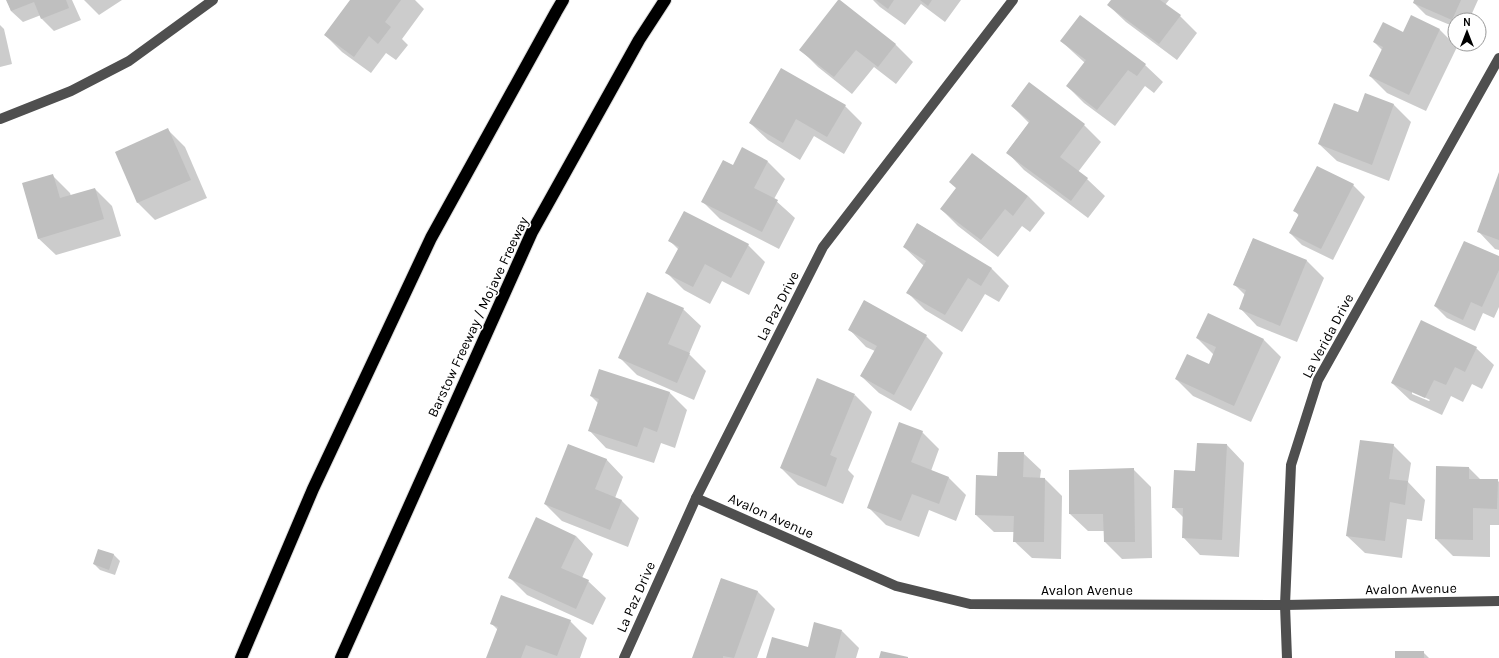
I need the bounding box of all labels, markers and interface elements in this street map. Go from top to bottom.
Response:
north arrow [1447,12,1487,52]
text: N [1463,16,1471,29]
street label: Barstow Freeway / Mojave Freeway [424,214,532,420]
street label: La Paz Drive [753,268,803,344]
street label: La Verida Drive [1299,291,1357,381]
street label: Avalon Avenue [726,490,816,542]
street label: La Paz Drive [613,559,659,635]
street label: Avalon Avenue [1365,580,1457,598]
street label: Avalon Avenue [1041,582,1133,599]

